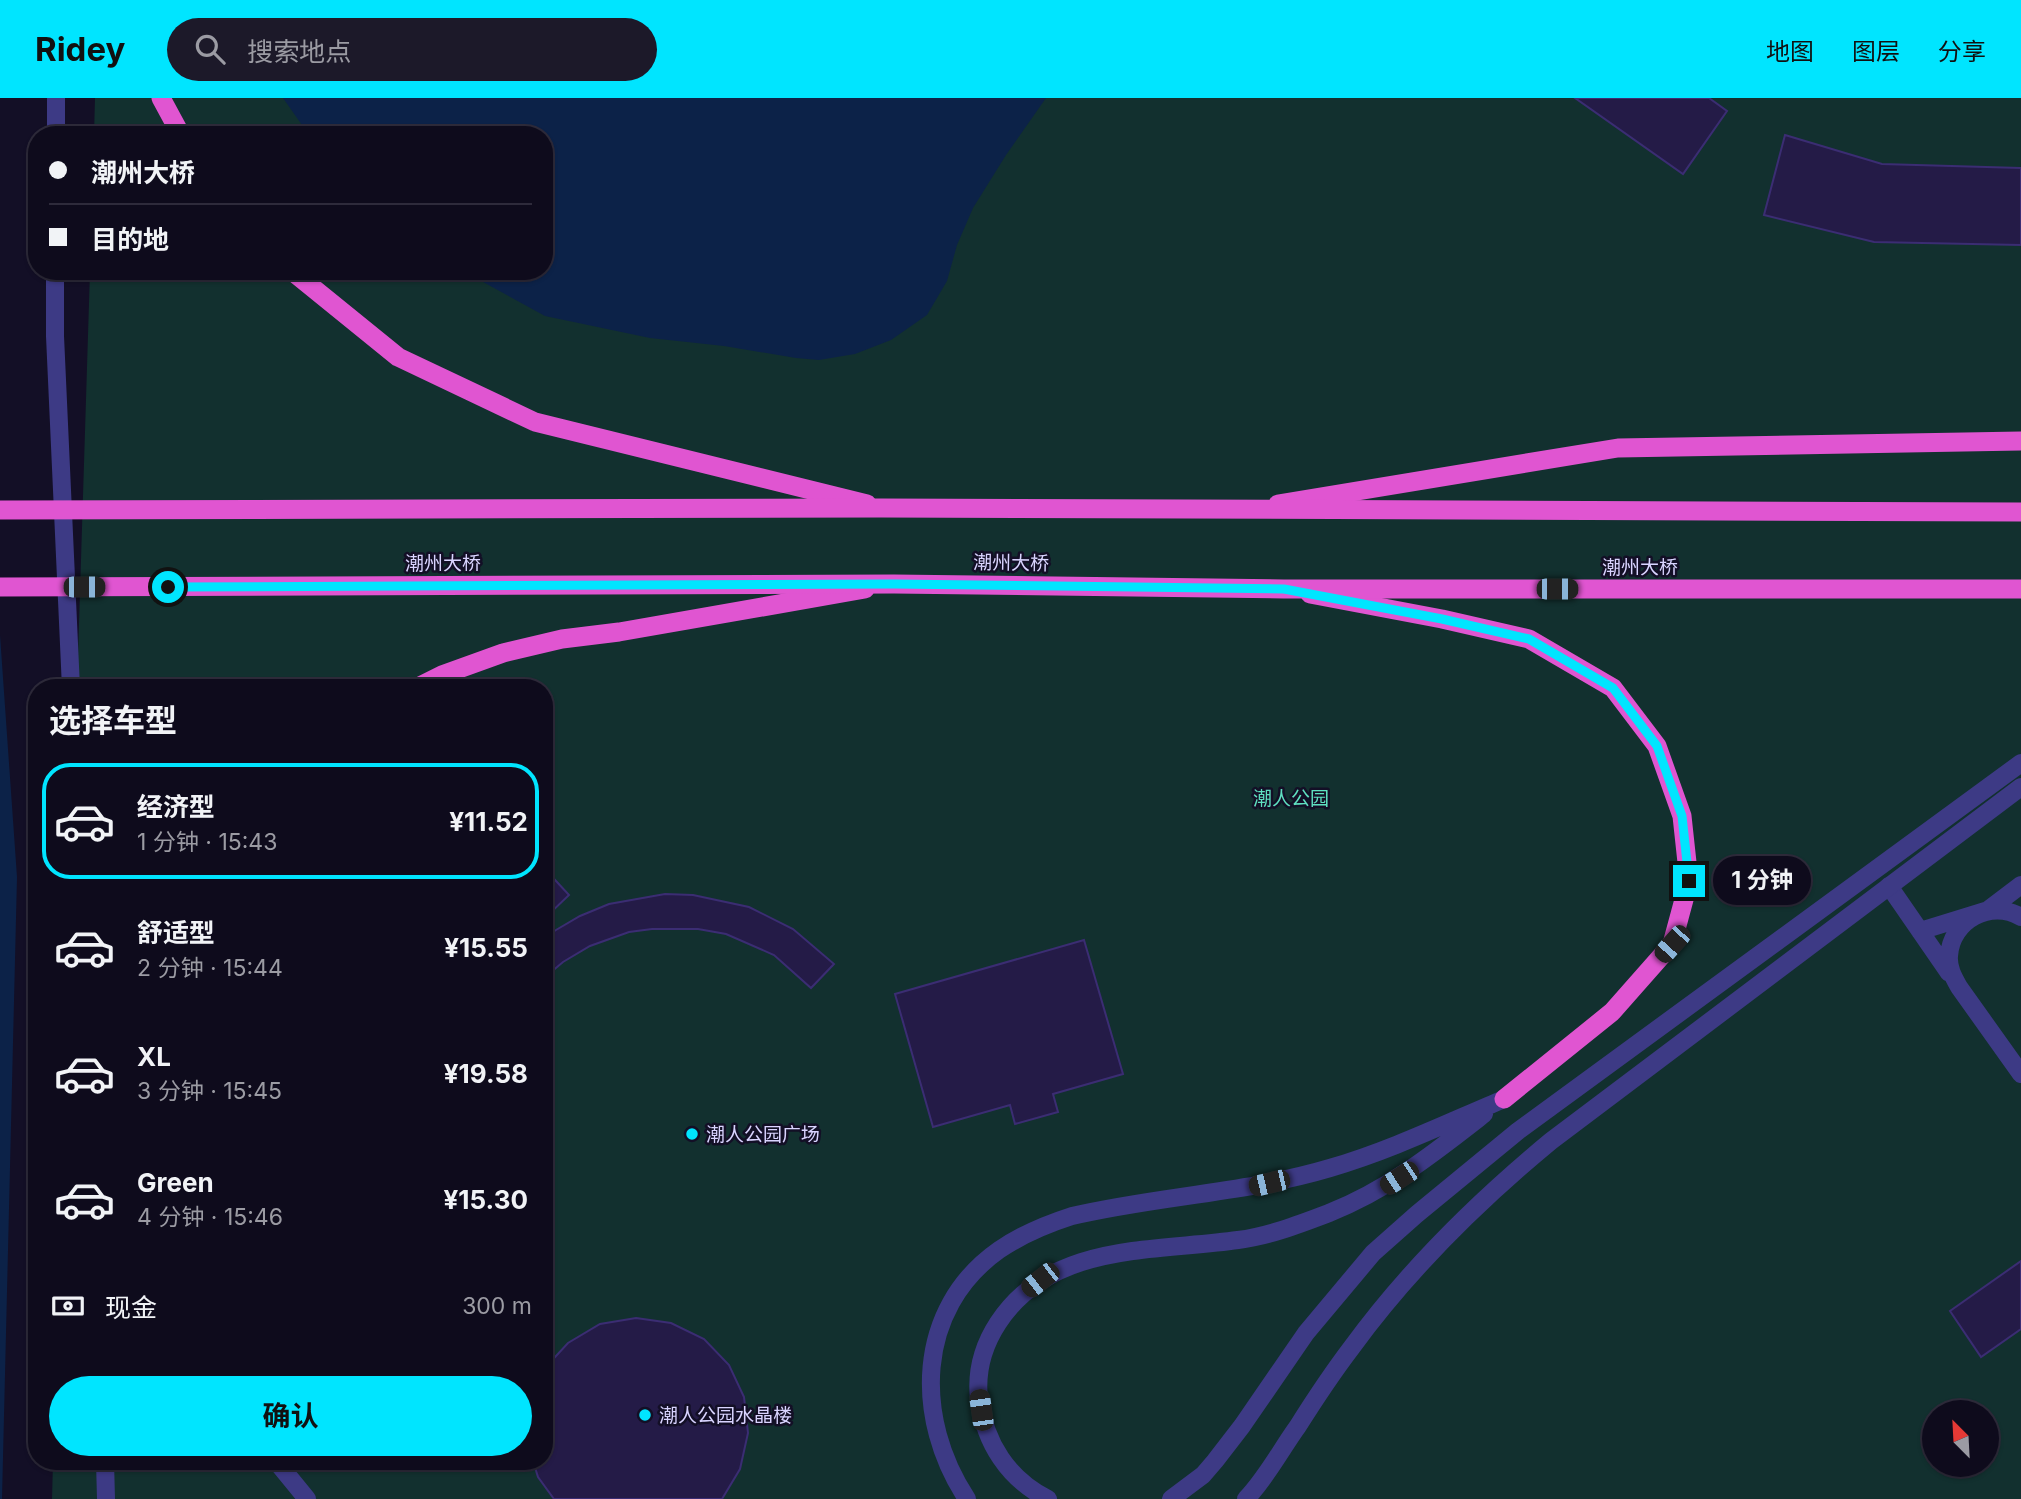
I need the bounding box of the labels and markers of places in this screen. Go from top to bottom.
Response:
place label: 潮人公园广场 [706,1123,820,1146]
marker: 潮人公园广场 [684,1126,700,1142]
place label: 潮人公园水晶楼 [659,1404,792,1427]
marker: 潮人公园水晶楼 [637,1407,653,1423]

